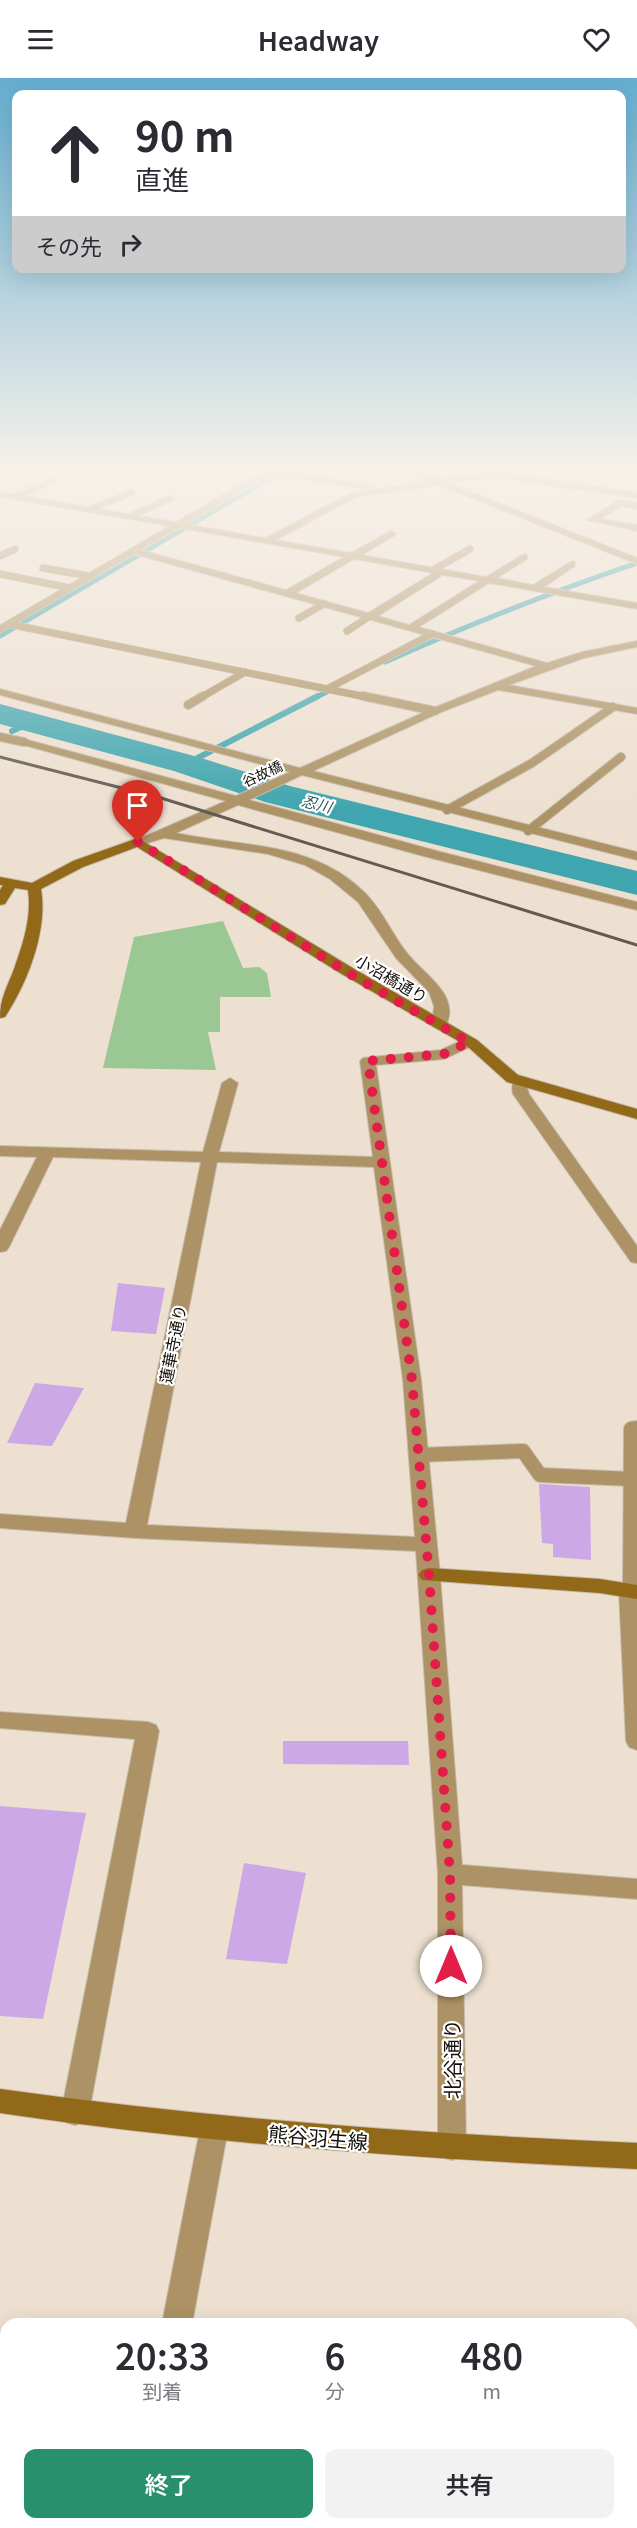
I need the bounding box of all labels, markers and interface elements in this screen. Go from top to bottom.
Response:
text: Headway [258,20,379,59]
icon: menu [24,23,57,56]
icon: heart [580,23,613,56]
text: 90 m [135,103,235,164]
icon: ahead [36,114,114,192]
text: 直進 [135,159,189,198]
icon: right [114,228,147,261]
text: その先 [36,229,102,261]
street label: 谷故橋 [239,755,285,791]
pin [112,780,163,842]
icon: arrive [121,789,154,822]
water label: 忍川 [300,789,336,817]
street label: 小沼橋通り [351,948,433,1008]
street label: 蓮華寺通り [153,1302,191,1386]
position arrow [419,1934,483,1998]
street label: 北谷通り [437,2019,466,2099]
street label: 熊谷羽生線 [267,2118,369,2156]
text: 20:33 [115,2328,210,2380]
text: 6 [325,2328,345,2380]
text: 480 [460,2328,523,2380]
text: 到着 [142,2376,182,2405]
text: 分 [325,2376,345,2405]
text: m [482,2376,501,2405]
button: 終了 [24,2449,313,2518]
button: 共有 [325,2449,614,2518]

